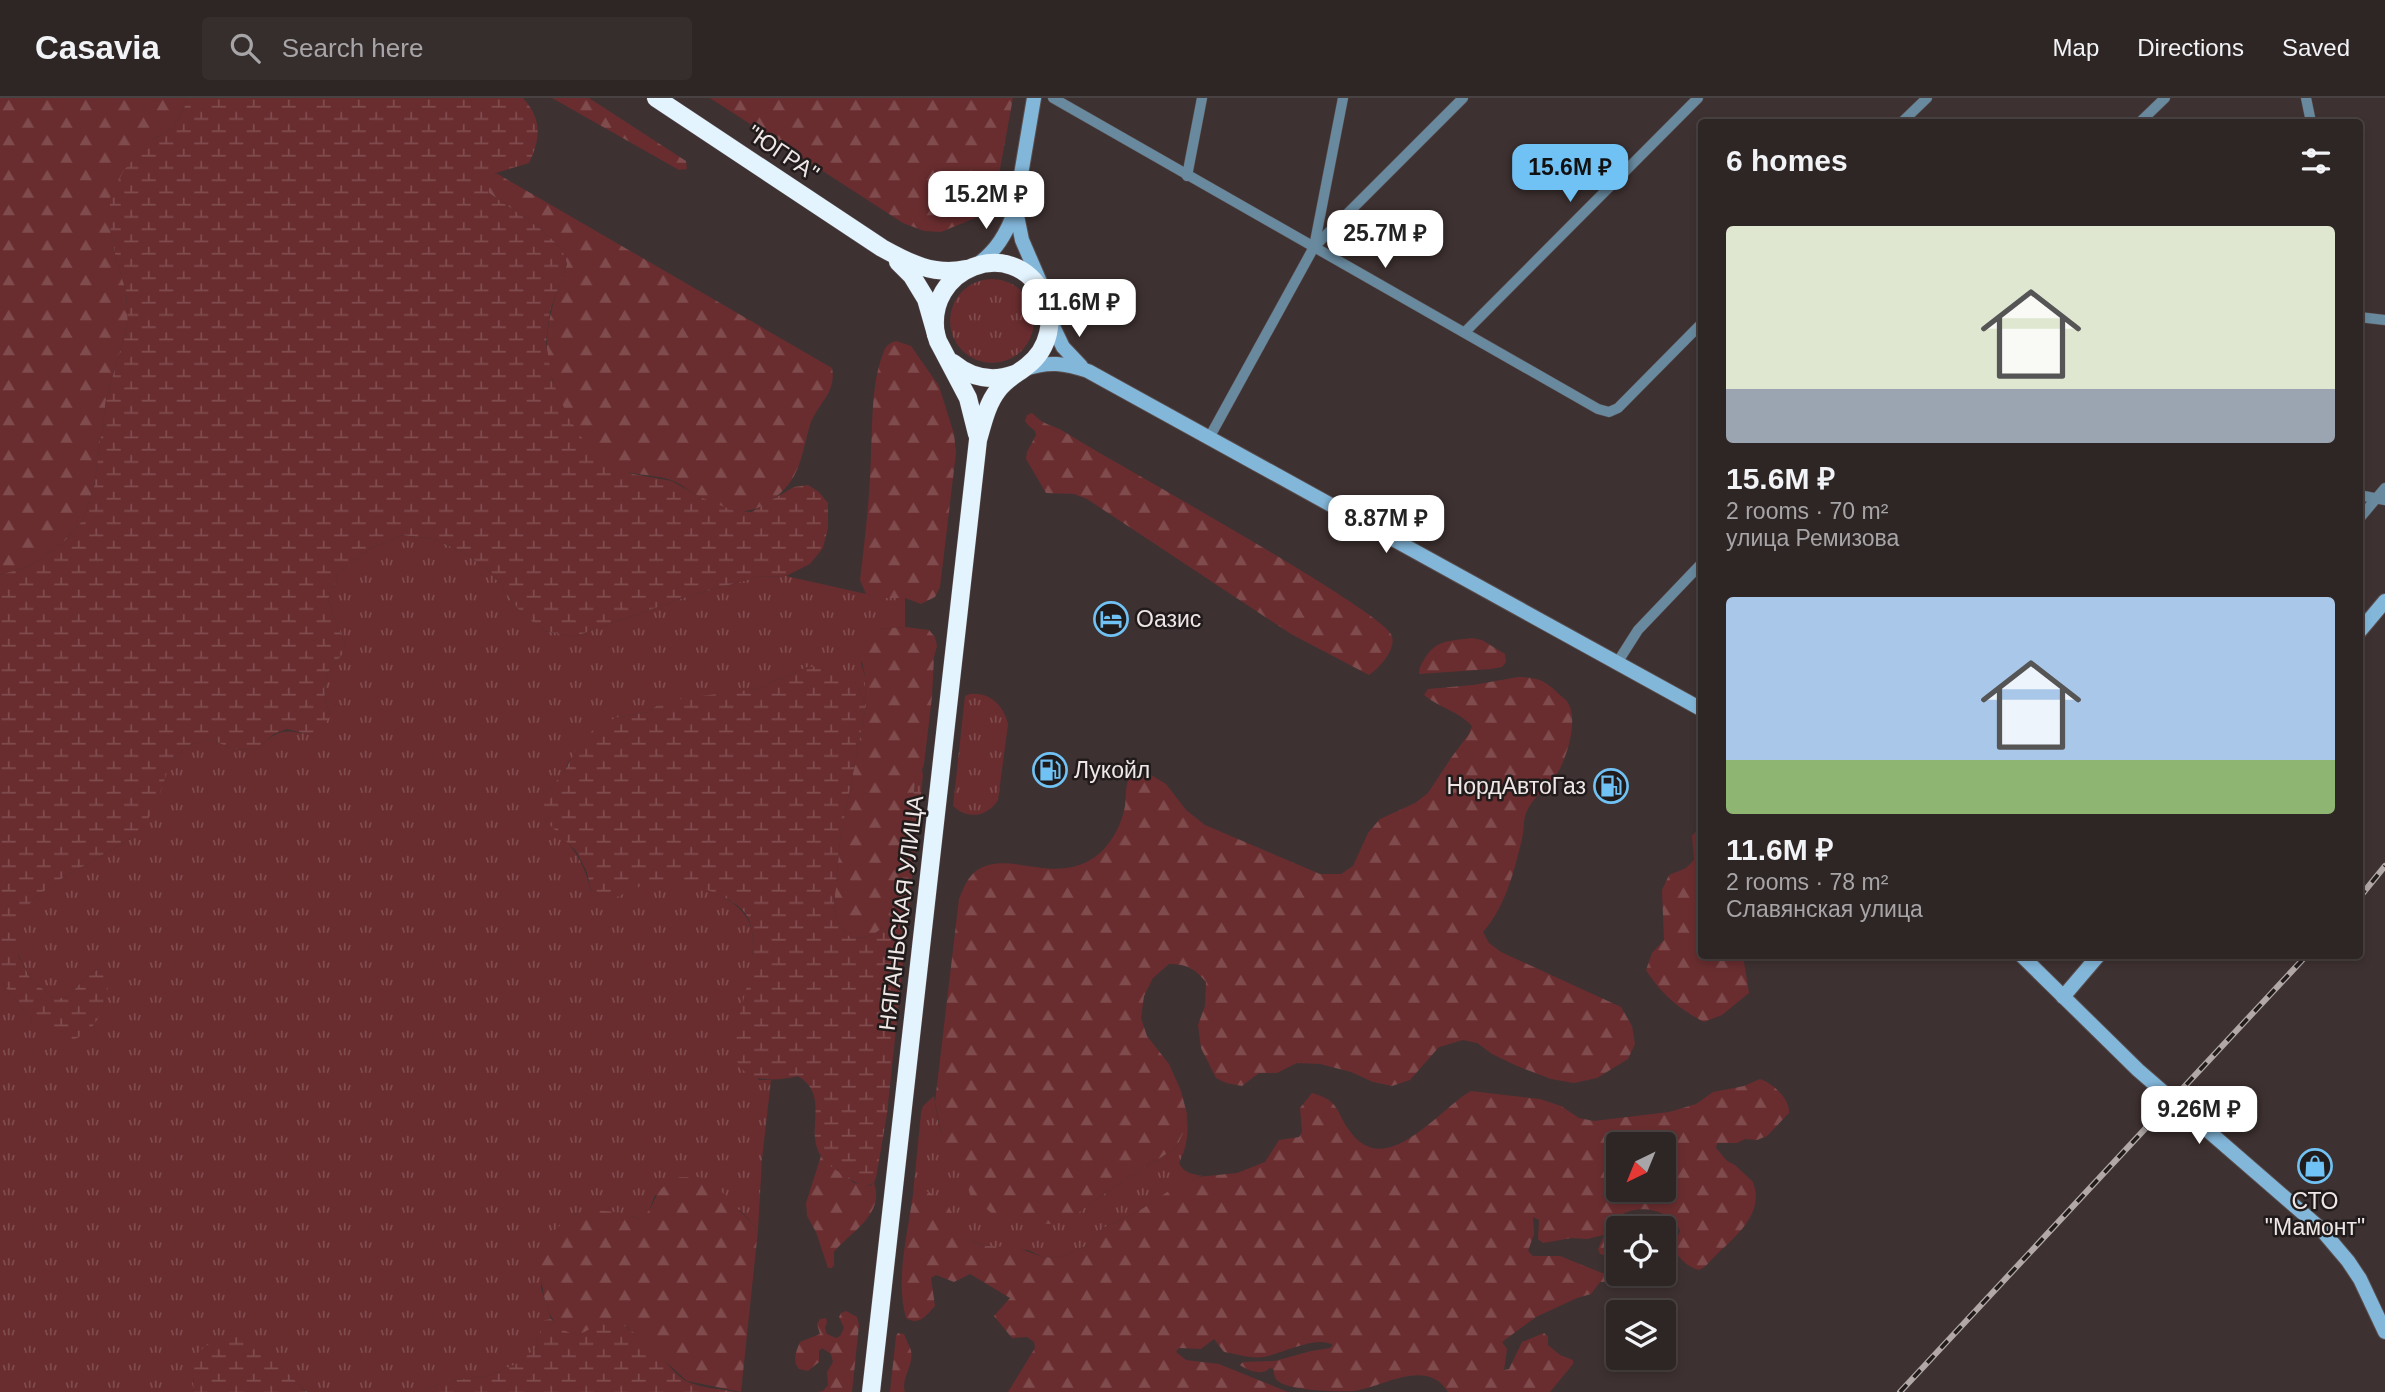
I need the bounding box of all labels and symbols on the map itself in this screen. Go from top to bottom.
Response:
street label: "ЮГРА" [742,120,824,186]
pin: 15.6M ₽ [1505,144,1635,204]
pin: 15.2M ₽ [921,172,1051,231]
pin: 25.7M ₽ [1320,211,1450,270]
pin: 11.6M ₽ [1014,280,1144,339]
pin: 8.87M ₽ [1321,496,1451,555]
hotel icon: Оазис [1092,600,1130,638]
place label: Оазис [1136,606,1201,632]
fuel station icon: Лукойл [1031,751,1069,789]
place label: Лукойл [1074,757,1150,783]
fuel station icon: НордАвтоГаз [1592,767,1630,805]
place label: НордАвтоГаз [1447,773,1586,799]
street label: НЯГАНЬСКАЯ УЛИЦА [874,793,928,1032]
pin: 9.26M ₽ [2134,1086,2264,1146]
north arrow [1606,1132,1676,1202]
shop icon: СТО "Мамонт" [2296,1147,2334,1185]
place label: СТО "Мамонт" [2265,1188,2365,1240]

